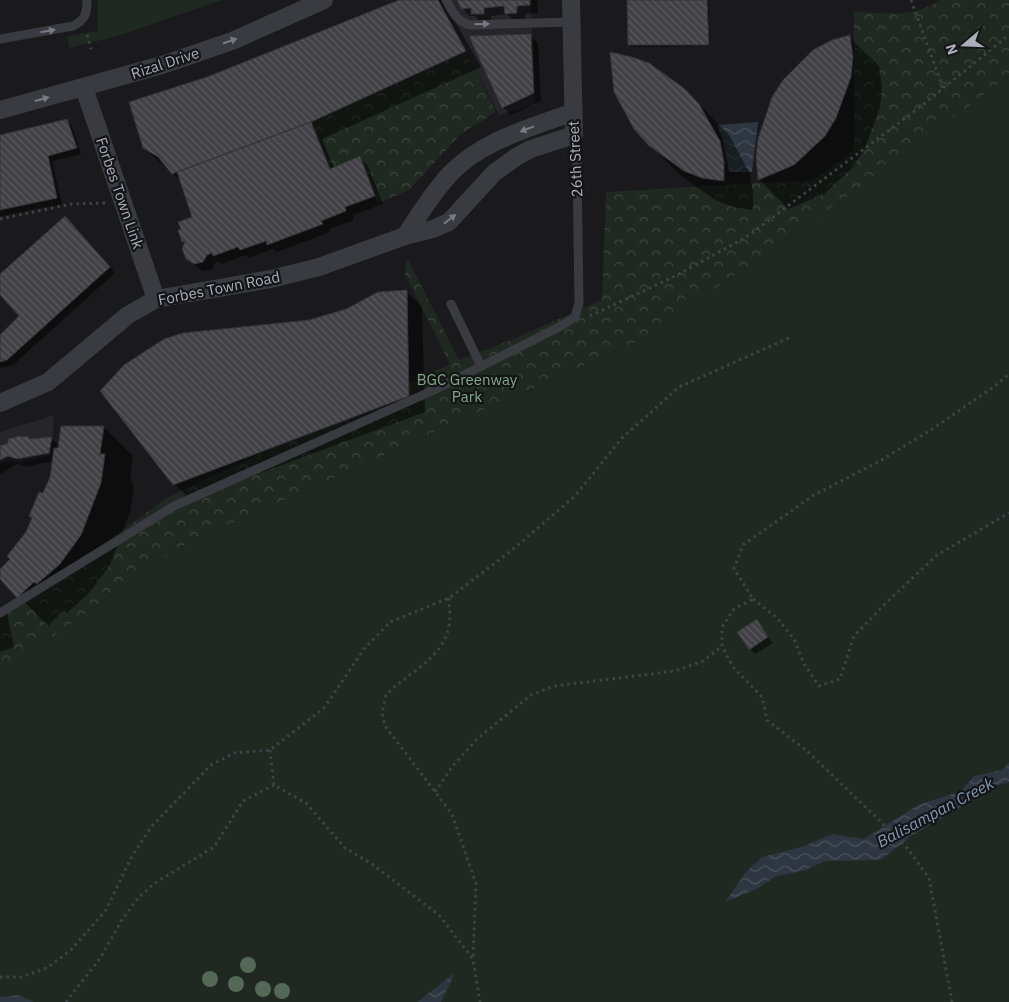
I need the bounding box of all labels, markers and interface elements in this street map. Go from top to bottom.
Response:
one-way arrow [475,20,491,28]
north arrow [939,20,989,70]
one-way arrow [40,26,56,34]
one-way arrow [223,37,238,45]
text: N [942,42,962,57]
street label: Rizal Drive [128,43,202,83]
one-way arrow [34,95,49,103]
street label: 26th Street [564,120,586,198]
one-way arrow [519,125,534,133]
street label: Forbes Town Link [92,135,148,251]
one-way arrow [443,214,456,224]
street label: Forbes Town Road [156,267,282,309]
park label: BGC Greenway Park [417,370,518,406]
water label: Balisampan Creek [873,772,997,851]

